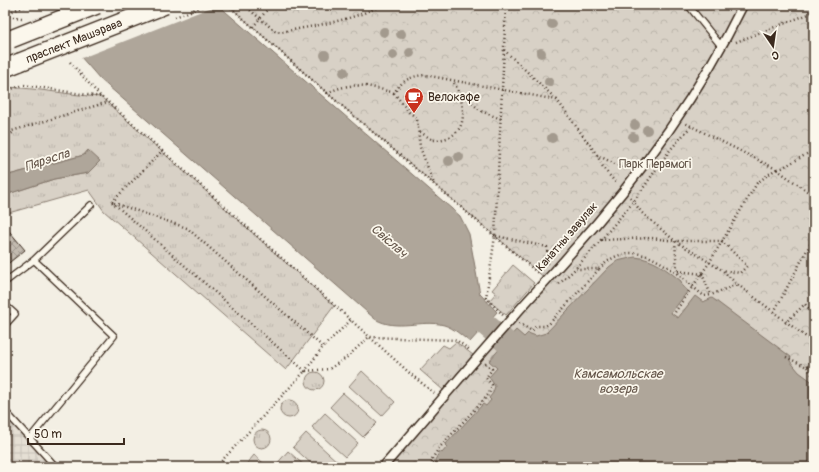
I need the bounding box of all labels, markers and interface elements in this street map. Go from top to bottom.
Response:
street label: праспект Машэрава [24,15,125,66]
north arrow [753,26,793,66]
text: С [770,48,780,62]
cafe icon: Велокафе [403,86,425,114]
place label: Велокафе [428,90,480,105]
water label: Пярэспа [23,145,72,175]
park label: Парк Перамогі [619,157,691,172]
street label: Канатны завулак [533,199,601,275]
water label: Свіслач [368,221,411,262]
water label: Камсамольскае возера [574,366,664,397]
scale bar [28,420,124,446]
text: 50 m [34,427,62,442]

